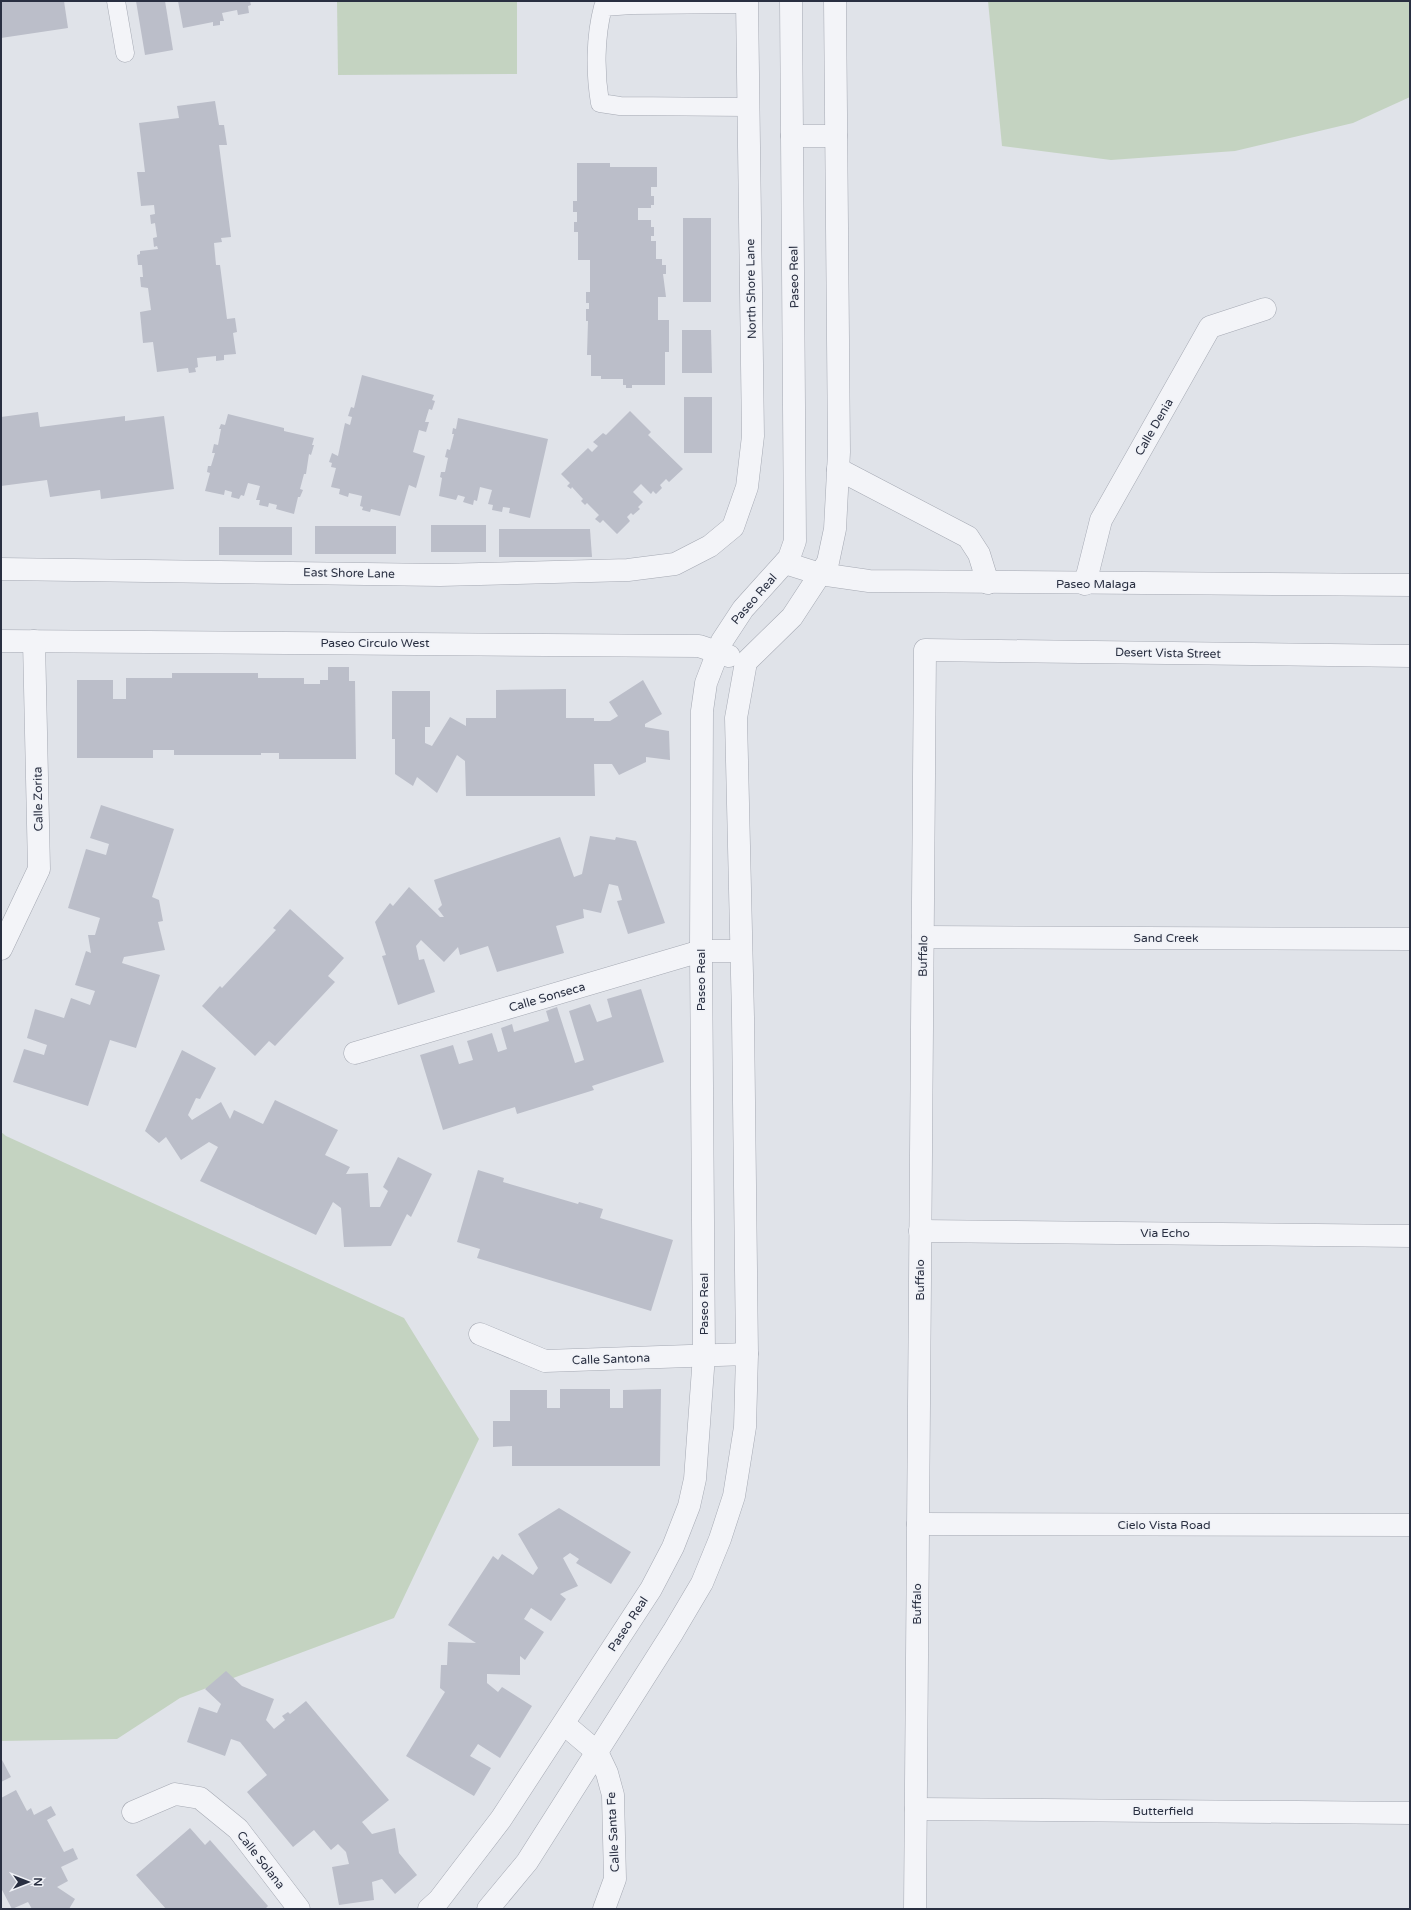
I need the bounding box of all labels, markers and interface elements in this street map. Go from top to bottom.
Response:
street label: North Shore Lane [743,239,759,339]
street label: Paseo Real [786,246,802,308]
street label: Calle Denia [1132,396,1176,458]
street label: East Shore Lane [303,565,395,581]
street label: Paseo Real [728,571,780,627]
street label: Paseo Malaga [1056,577,1136,591]
street label: Paseo Circulo West [321,636,430,650]
street label: Desert Vista Street [1115,645,1222,661]
street label: Calle Zorita [30,766,46,832]
street label: Sand Creek [1134,931,1199,945]
street label: Buffalo [916,935,930,977]
street label: Paseo Real [694,949,708,1011]
street label: Calle Sonseca [507,979,587,1015]
street label: Via Echo [1140,1226,1190,1240]
street label: Buffalo [913,1259,927,1301]
street label: Paseo Real [697,1273,711,1335]
street label: Calle Santona [572,1351,650,1367]
street label: Cielo Vista Road [1117,1518,1211,1532]
street label: Buffalo [910,1583,924,1625]
street label: Paseo Real [605,1594,651,1654]
street label: Calle Santa Fe [604,1791,622,1872]
street label: Butterfield [1132,1804,1194,1818]
street label: Calle Solana [234,1828,288,1892]
north arrow [8,1862,48,1902]
text: N [31,1878,44,1886]

